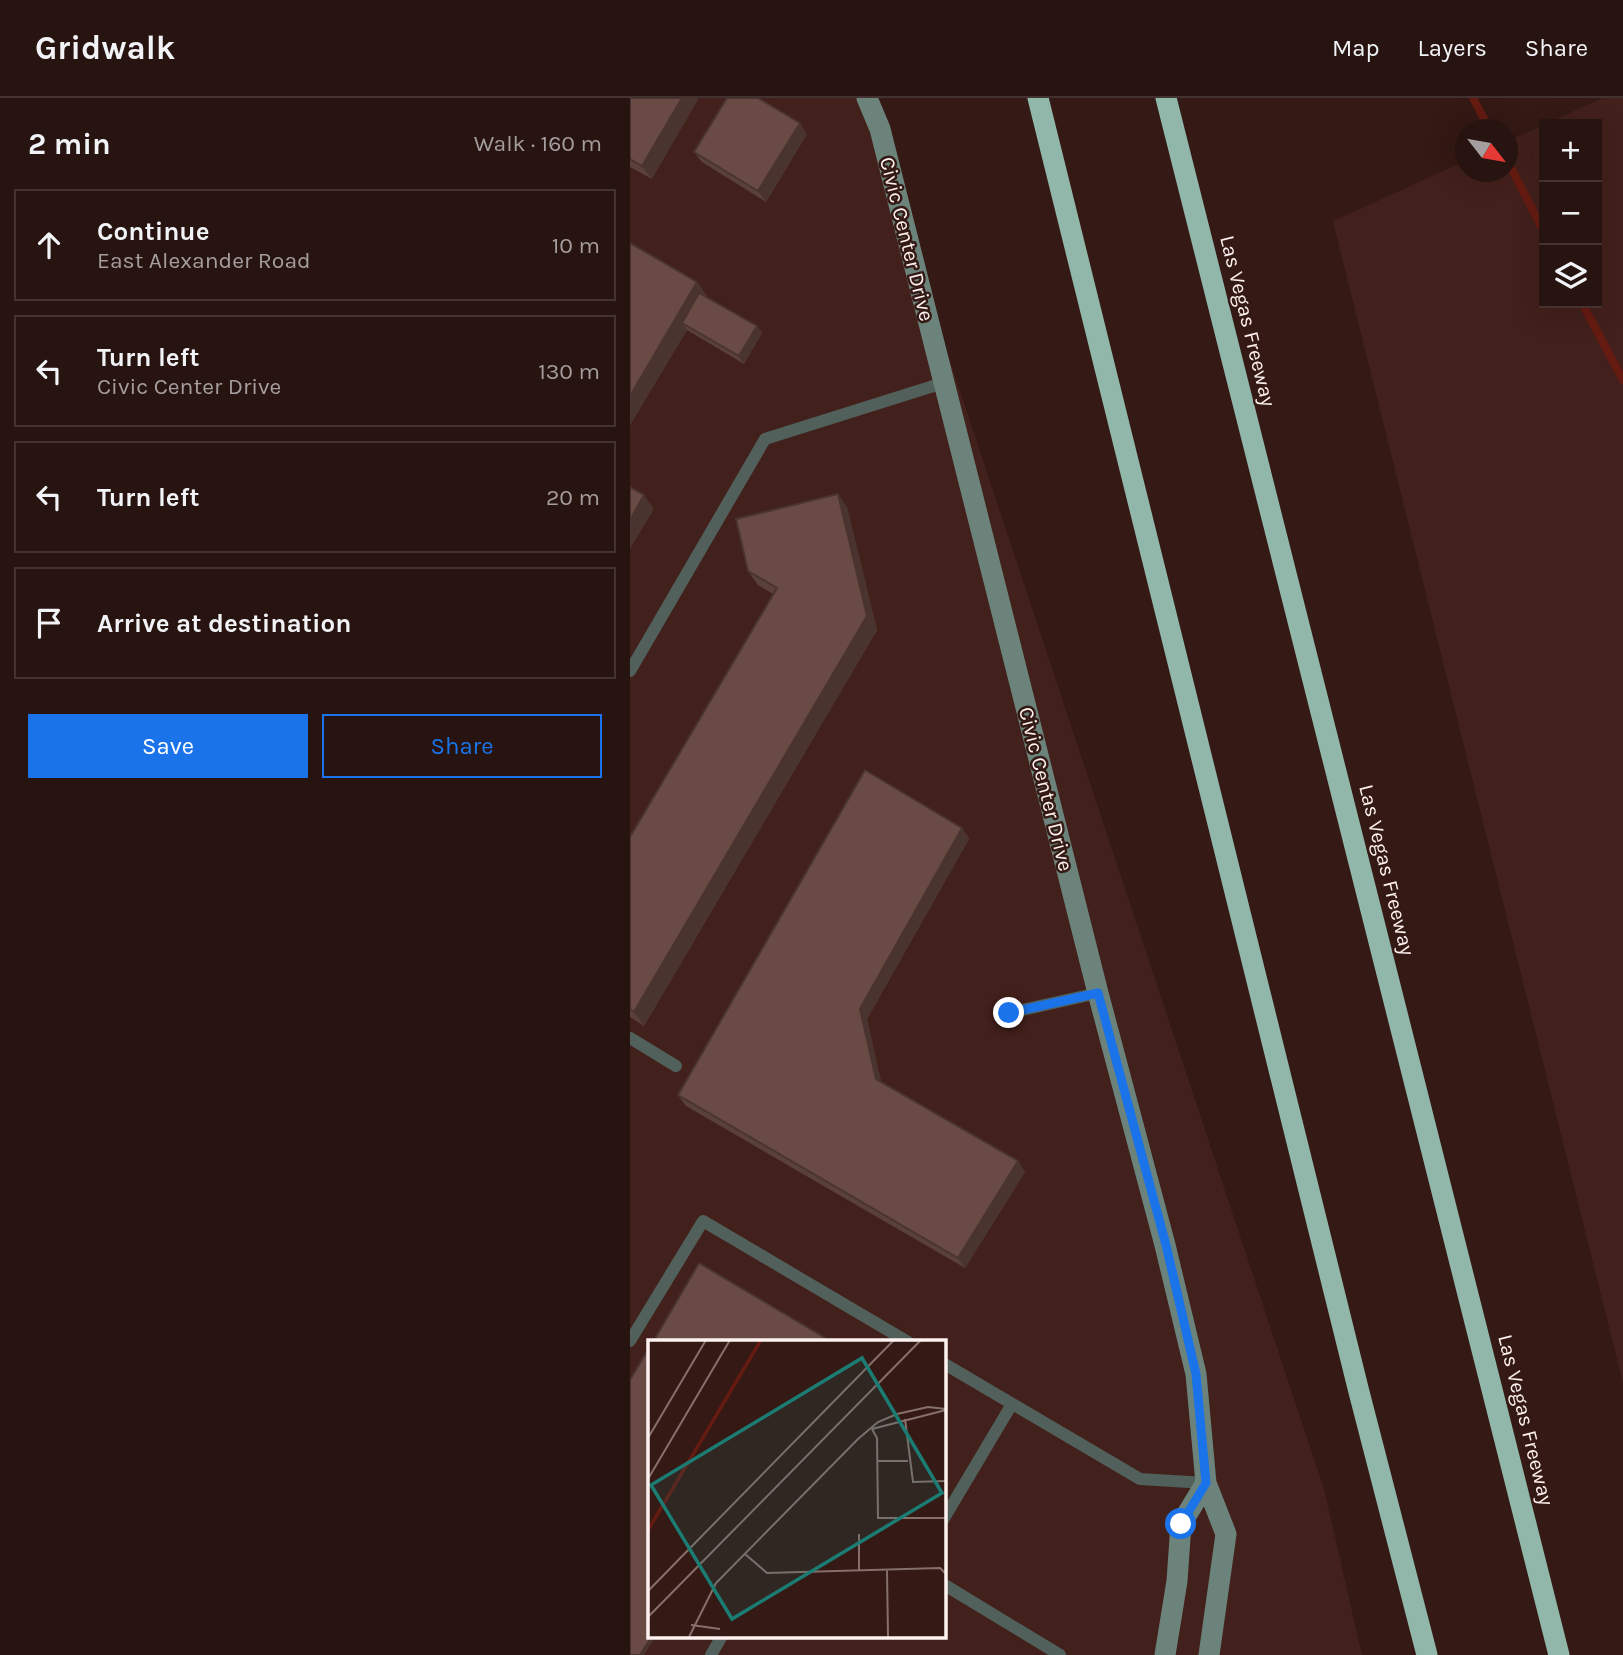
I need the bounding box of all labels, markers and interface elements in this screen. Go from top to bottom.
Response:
text: Gridwalk [35,29,175,67]
text: Map [1332,34,1380,62]
text: Layers [1418,34,1487,62]
text: Share [1525,34,1588,62]
north arrow [1455,119,1518,182]
map controls [1539,119,1602,308]
button: + [1539,119,1602,182]
text: 2 min [28,126,111,162]
text: Walk · 160 m [474,130,602,157]
street label: Civic Center Drive [875,154,939,324]
button: − [1539,182,1602,245]
text: Continue [97,216,209,247]
icon: ahead [30,226,68,264]
text: 10 m [552,232,600,259]
street label: Las Vegas Freeway [1215,233,1281,409]
button: layers [1539,245,1602,308]
text: East Alexander Road [97,247,311,274]
text: Turn left [97,342,199,373]
icon: left [30,352,68,390]
text: 130 m [538,358,600,385]
text: Civic Center Drive [97,373,281,400]
icon: left [30,478,68,516]
text: Turn left [97,482,199,513]
text: 20 m [546,484,600,511]
icon: arrive [30,604,68,642]
text: Arrive at destination [97,608,351,639]
street label: Civic Center Drive [1014,704,1078,874]
button: Save [28,714,308,778]
button: Share [322,714,602,778]
street label: Las Vegas Freeway [1354,782,1420,958]
route end [993,997,1024,1028]
street label: Las Vegas Freeway [1493,1332,1559,1508]
inset map [648,1340,945,1638]
route start [1165,1508,1196,1539]

